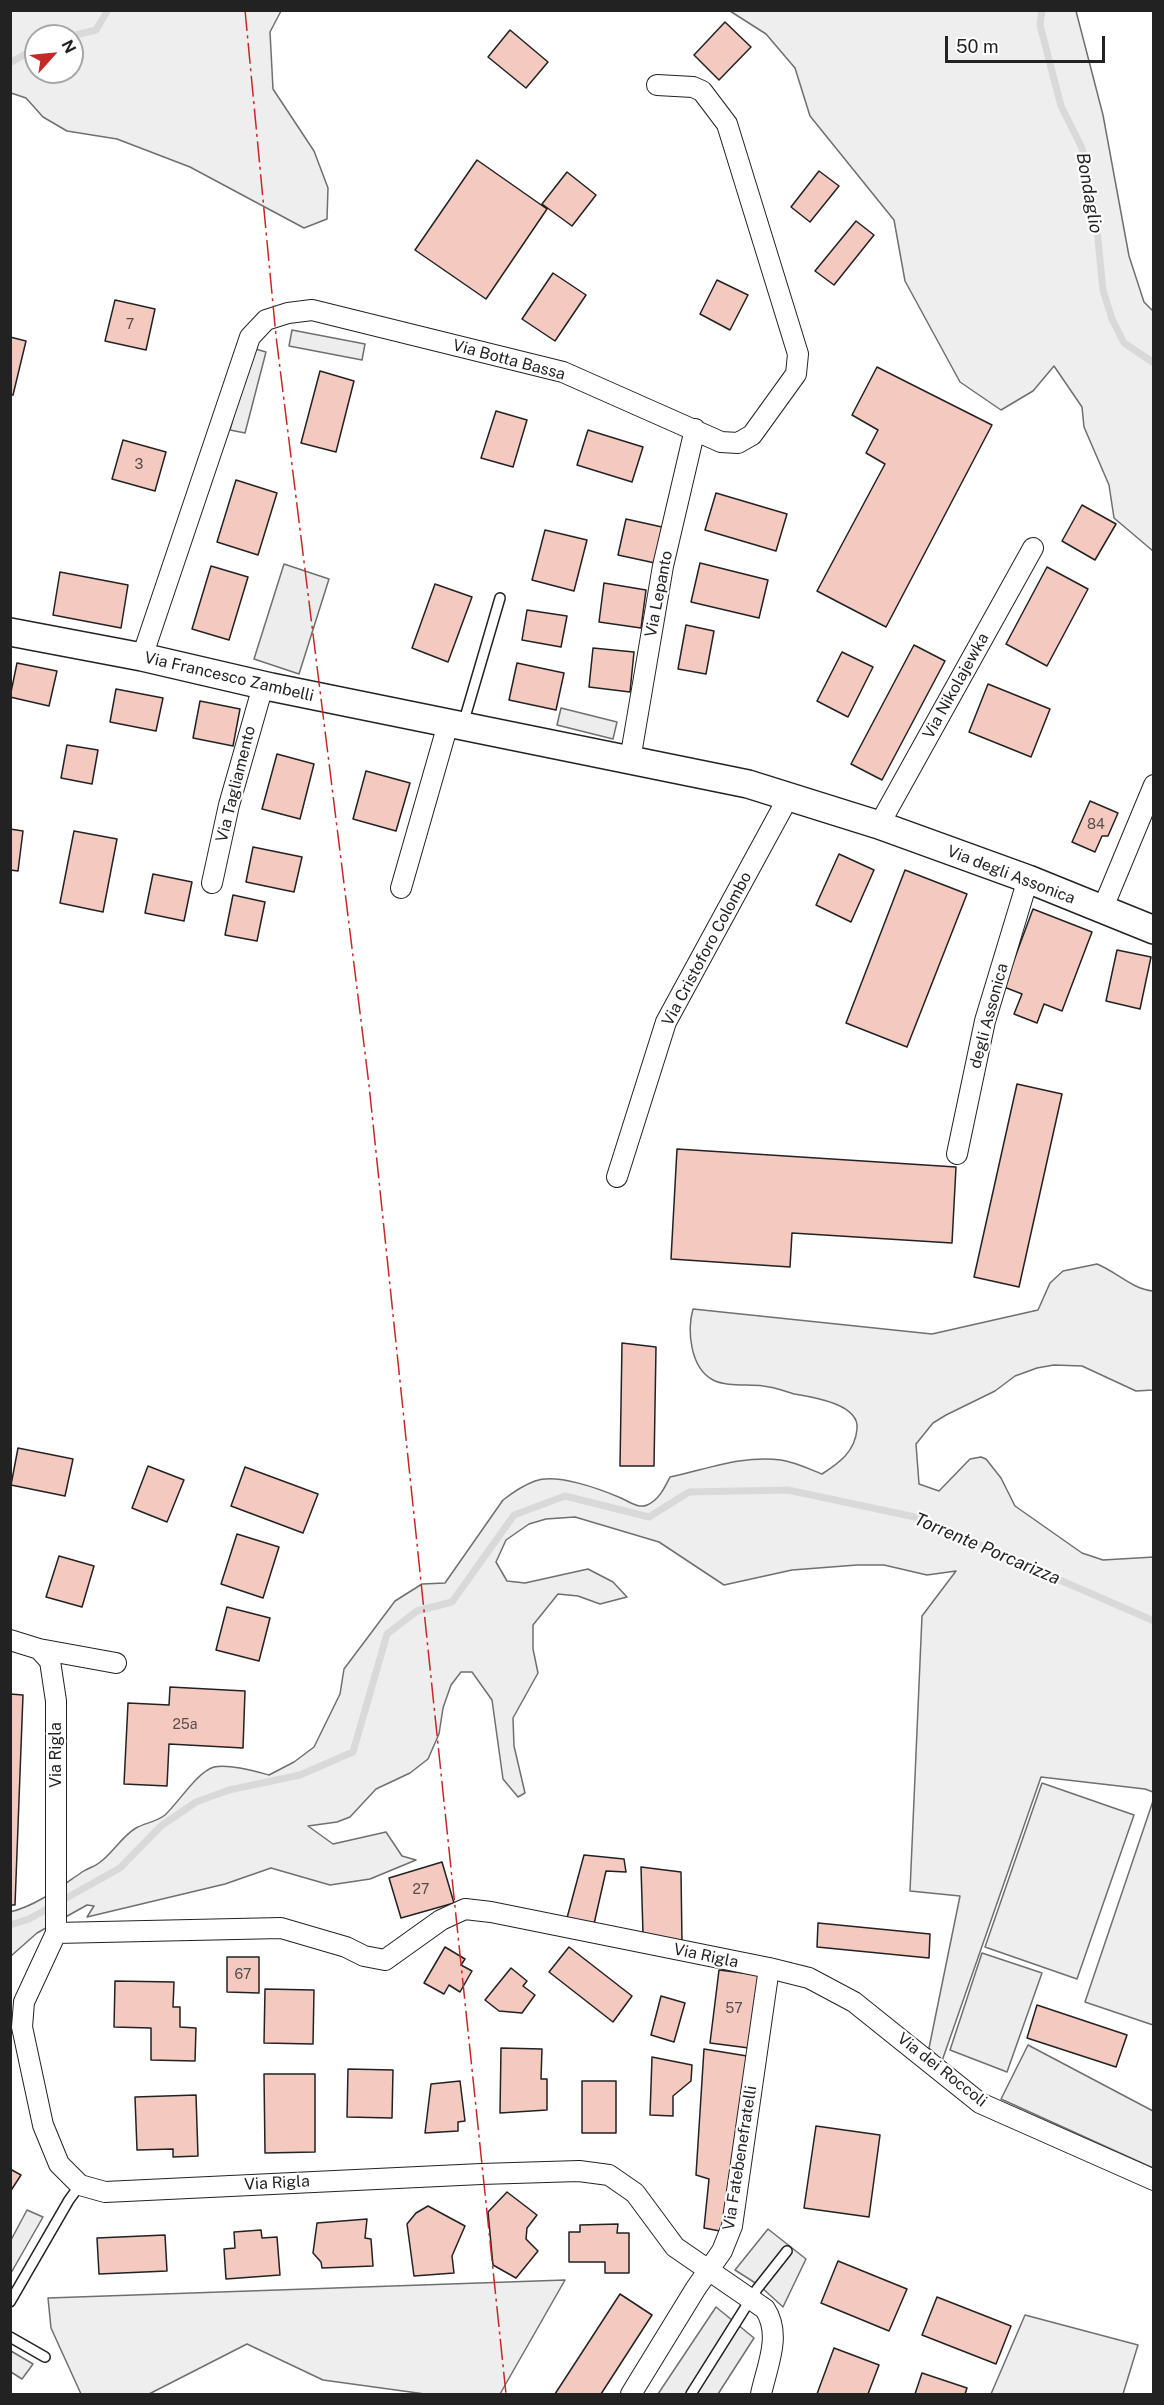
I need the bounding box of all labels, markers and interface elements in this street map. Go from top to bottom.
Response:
north arrow [24,24,84,84]
scale bar [948,24,1108,62]
text: 50 m [956,36,999,57]
text: N [57,37,80,56]
water label: Bondaglio [1071,151,1107,235]
house number: 7 [126,317,134,333]
street label: Via Botta Bassa [451,336,567,384]
house number: 3 [135,457,143,473]
street label: Via Lepanto [641,549,677,639]
street label: Via Nikolajewka [919,630,993,742]
street label: Via Francesco Zambelli [142,648,316,706]
street label: Via Tagliamento [212,724,260,844]
house number: 84 [1087,817,1105,833]
street label: Via degli Assonica [944,842,1078,908]
street label: Via Cristoforo Colombo [658,869,756,1029]
street label: degli Assonica [966,961,1012,1071]
water label: Torrente Porcarizza [911,1509,1063,1589]
house number: 25a [172,1717,198,1733]
street label: Via Rigla [46,1722,66,1788]
house number: 27 [413,1882,429,1898]
street label: Via Rigla [672,1940,740,1972]
house number: 67 [235,1967,251,1983]
house number: 57 [725,2001,743,2017]
street label: Via dei Roccoli [893,2029,991,2111]
street label: Via Fatebenefratelli [719,2084,761,2232]
street label: Via Rigla [244,2172,310,2194]

